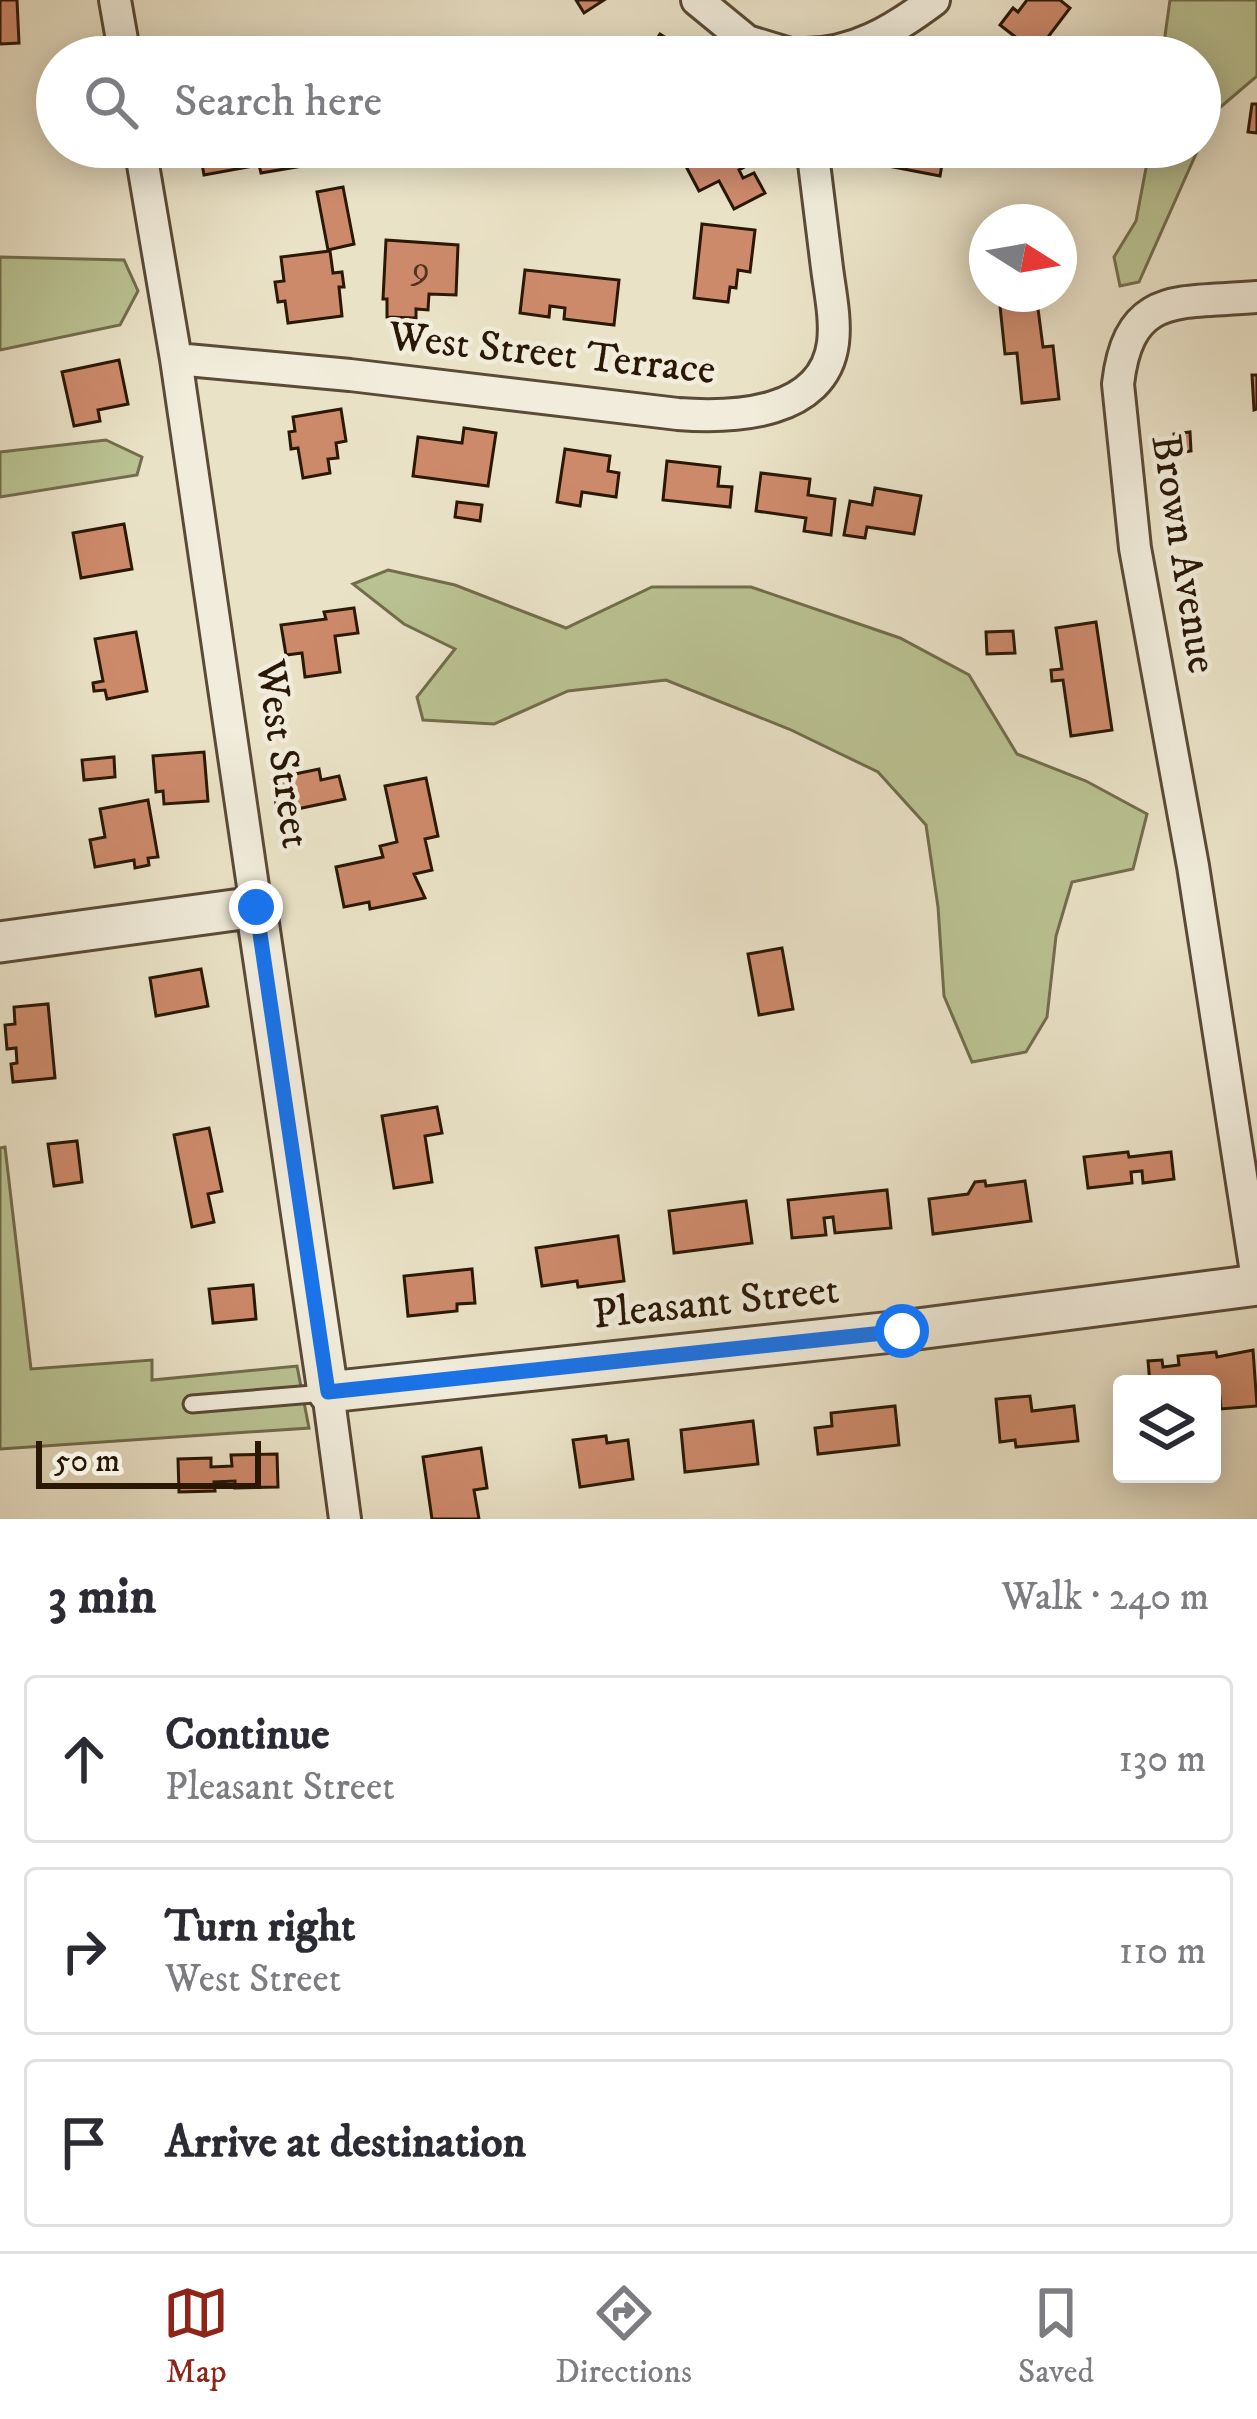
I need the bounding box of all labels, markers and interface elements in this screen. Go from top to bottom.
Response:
search box [36,36,1221,168]
icon: search [78,69,144,135]
text: Search here [174,74,382,130]
north arrow [969,204,1077,312]
house number: 9 [410,247,430,292]
street label: West Street Terrace [385,311,718,397]
street label: Brown Avenue [1138,431,1228,677]
street label: West Street [243,655,321,852]
route end [229,880,283,934]
street label: Pleasant Street [590,1264,842,1342]
route start [875,1304,929,1358]
map controls [1113,1375,1221,1483]
button: layers [1113,1375,1221,1483]
scale bar [36,1435,261,1488]
text: 50 m [54,1441,120,1482]
text: 3 min [48,1565,156,1629]
text: Walk · 240 m [1002,1573,1209,1622]
text: Continue [165,1707,330,1763]
icon: ahead [51,1726,117,1792]
text: 130 m [1118,1735,1206,1784]
text: Pleasant Street [165,1763,395,1812]
text: Turn right [165,1899,355,1955]
icon: right [51,1918,117,1984]
text: 110 m [1119,1927,1206,1976]
text: West Street [165,1955,341,2004]
icon: arrive [51,2110,117,2176]
text: Arrive at destination [165,2115,526,2171]
tab: Map [163,2280,229,2393]
tab: Directions [555,2280,692,2393]
tab: Saved [1018,2280,1094,2393]

